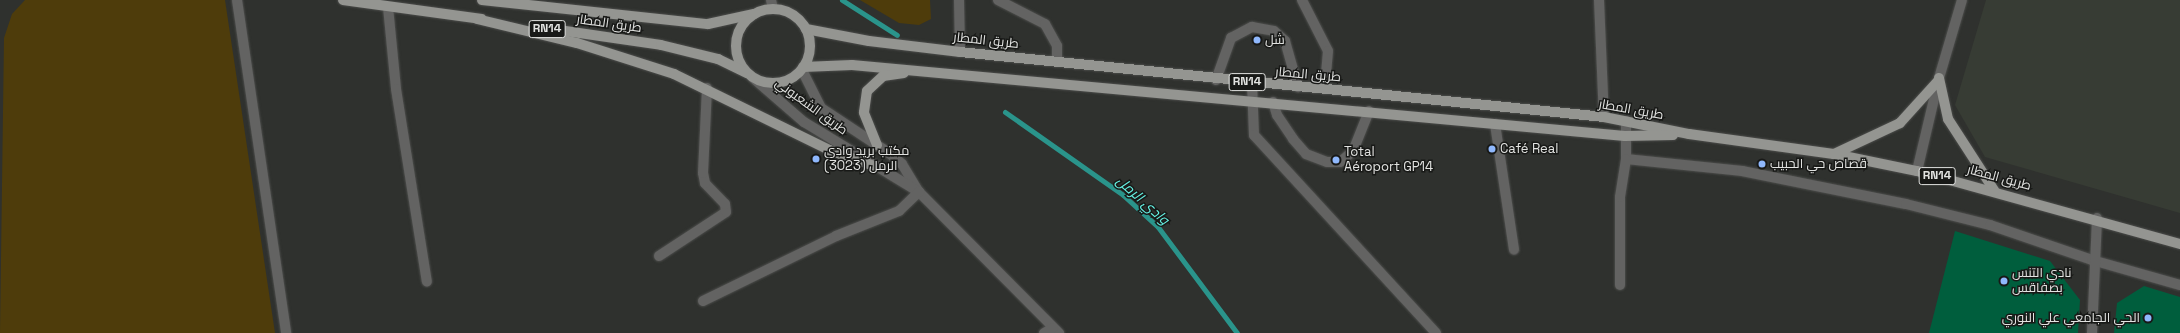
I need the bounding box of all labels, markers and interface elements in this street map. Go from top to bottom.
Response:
street label: طريق المطار [575,12,643,36]
road number: RN14 [528,19,566,39]
street label: طريق المطار [952,30,1020,52]
place label: شل [1265,32,1285,48]
marker: شل [1252,35,1262,45]
street label: طريق المطار [1275,64,1341,86]
road number: RN14 [1228,72,1266,92]
street label: طريق الشعبوني [772,75,850,139]
street label: طريق المطار [1597,97,1665,123]
place label: Café Real [1500,141,1558,157]
place label: مكتب بريد وادي الرمل (3023) [824,144,909,175]
marker: Café Real [1487,144,1497,154]
place label: Total Aéroport GP14 [1344,145,1433,176]
marker: مكتب بريد وادي الرمل (3023) [811,154,821,164]
marker: Total Aéroport GP14 [1331,155,1341,165]
place label: قصاص حي الحبيب [1770,156,1867,172]
marker: قصاص حي الحبيب [1757,159,1767,169]
street label: طريق المطار [1965,162,2033,194]
road number: RN14 [1918,166,1956,186]
water label: وادي الرمل [1113,172,1173,228]
place label: نادي التنس بصفاقس [2012,266,2072,297]
marker: نادي التنس بصفاقس [1999,276,2009,286]
place label: الحي الجامعي علي النوري [2002,310,2140,326]
marker: الحي الجامعي علي النوري [2143,313,2153,323]

